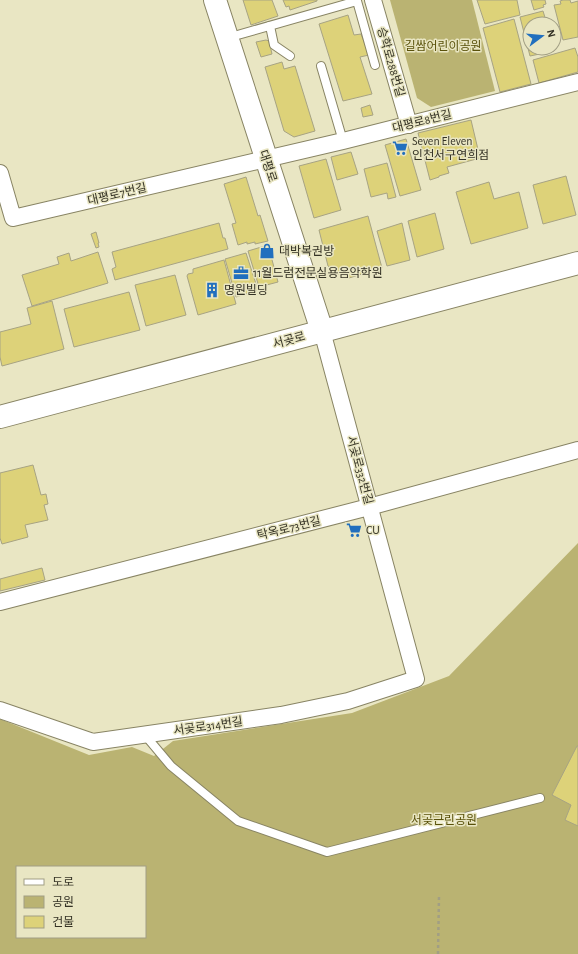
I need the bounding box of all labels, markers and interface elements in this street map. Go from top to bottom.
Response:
north arrow [522,16,562,56]
street label: 승학로288번길 [375,25,408,98]
text: N [545,28,557,39]
park label: 길쌈어린이공원 [404,40,482,52]
street label: 대평로8번길 [391,108,453,134]
place label: Seven Eleven 인천서구연희점 [412,135,489,161]
supermarket icon: Seven Eleven 인천서구연희점 [391,139,409,157]
street label: 대평로 [257,148,279,184]
street label: 대평로7번길 [86,181,148,207]
shop icon: 대박복권방 [258,242,276,260]
place label: 대박복권방 [279,245,334,257]
office icon: 11월드럼전문실용음악학원 [232,264,250,282]
place label: 11월드럼전문실용음악학원 [253,266,383,279]
building icon: 명원빌딩 [203,281,221,299]
place label: 명원빌딩 [224,284,268,296]
street label: 서곶로 [271,330,307,350]
street label: 서곶로332번길 [345,434,375,506]
street label: 탁옥로73번길 [256,514,322,542]
supermarket icon: CU [345,521,363,539]
place label: CU [366,524,380,536]
street label: 서곶로314번길 [172,715,244,737]
park label: 서곶근린공원 [411,814,477,826]
legend [16,866,146,938]
text: 도로 [52,876,74,888]
text: 공원 [52,896,74,908]
text: 건물 [52,916,74,928]

